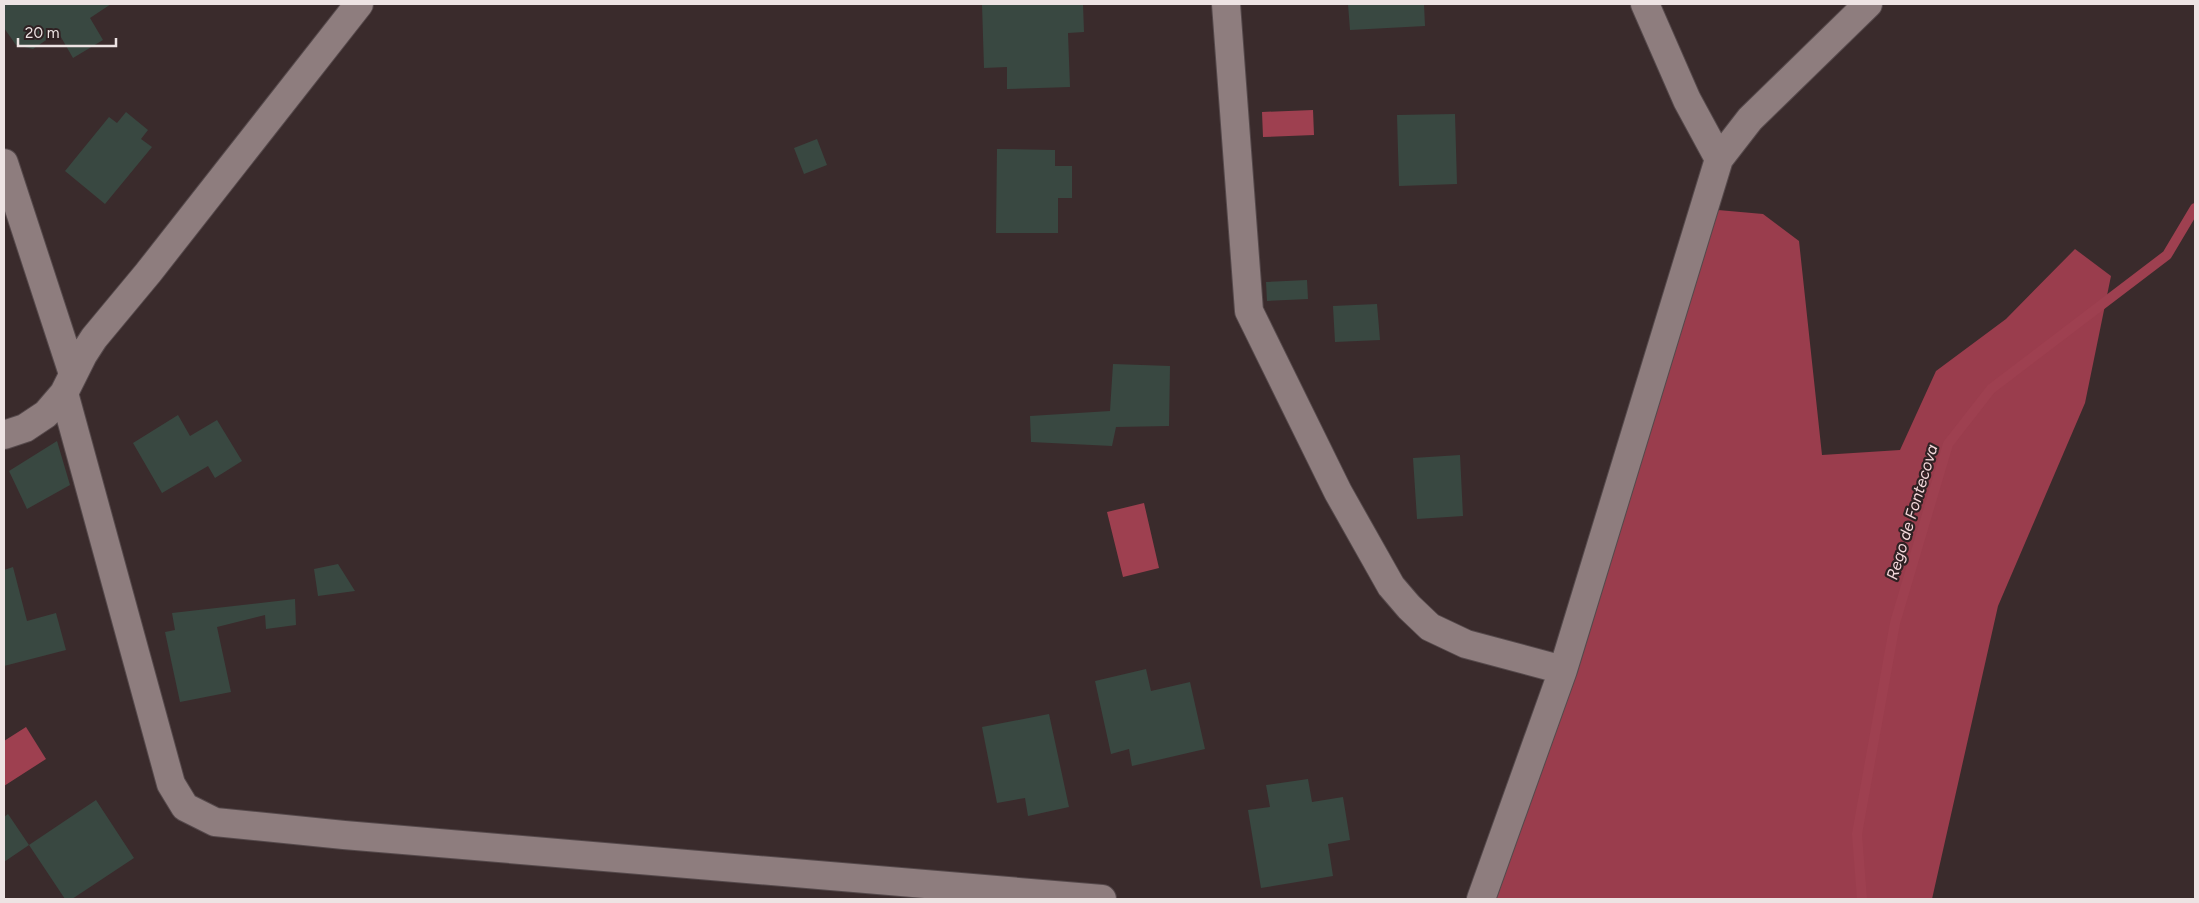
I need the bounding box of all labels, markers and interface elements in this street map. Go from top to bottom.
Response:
scale bar [18,15,115,47]
text: 20 m [25,24,59,42]
water label: Rego de Fontecova [1882,442,1942,582]

